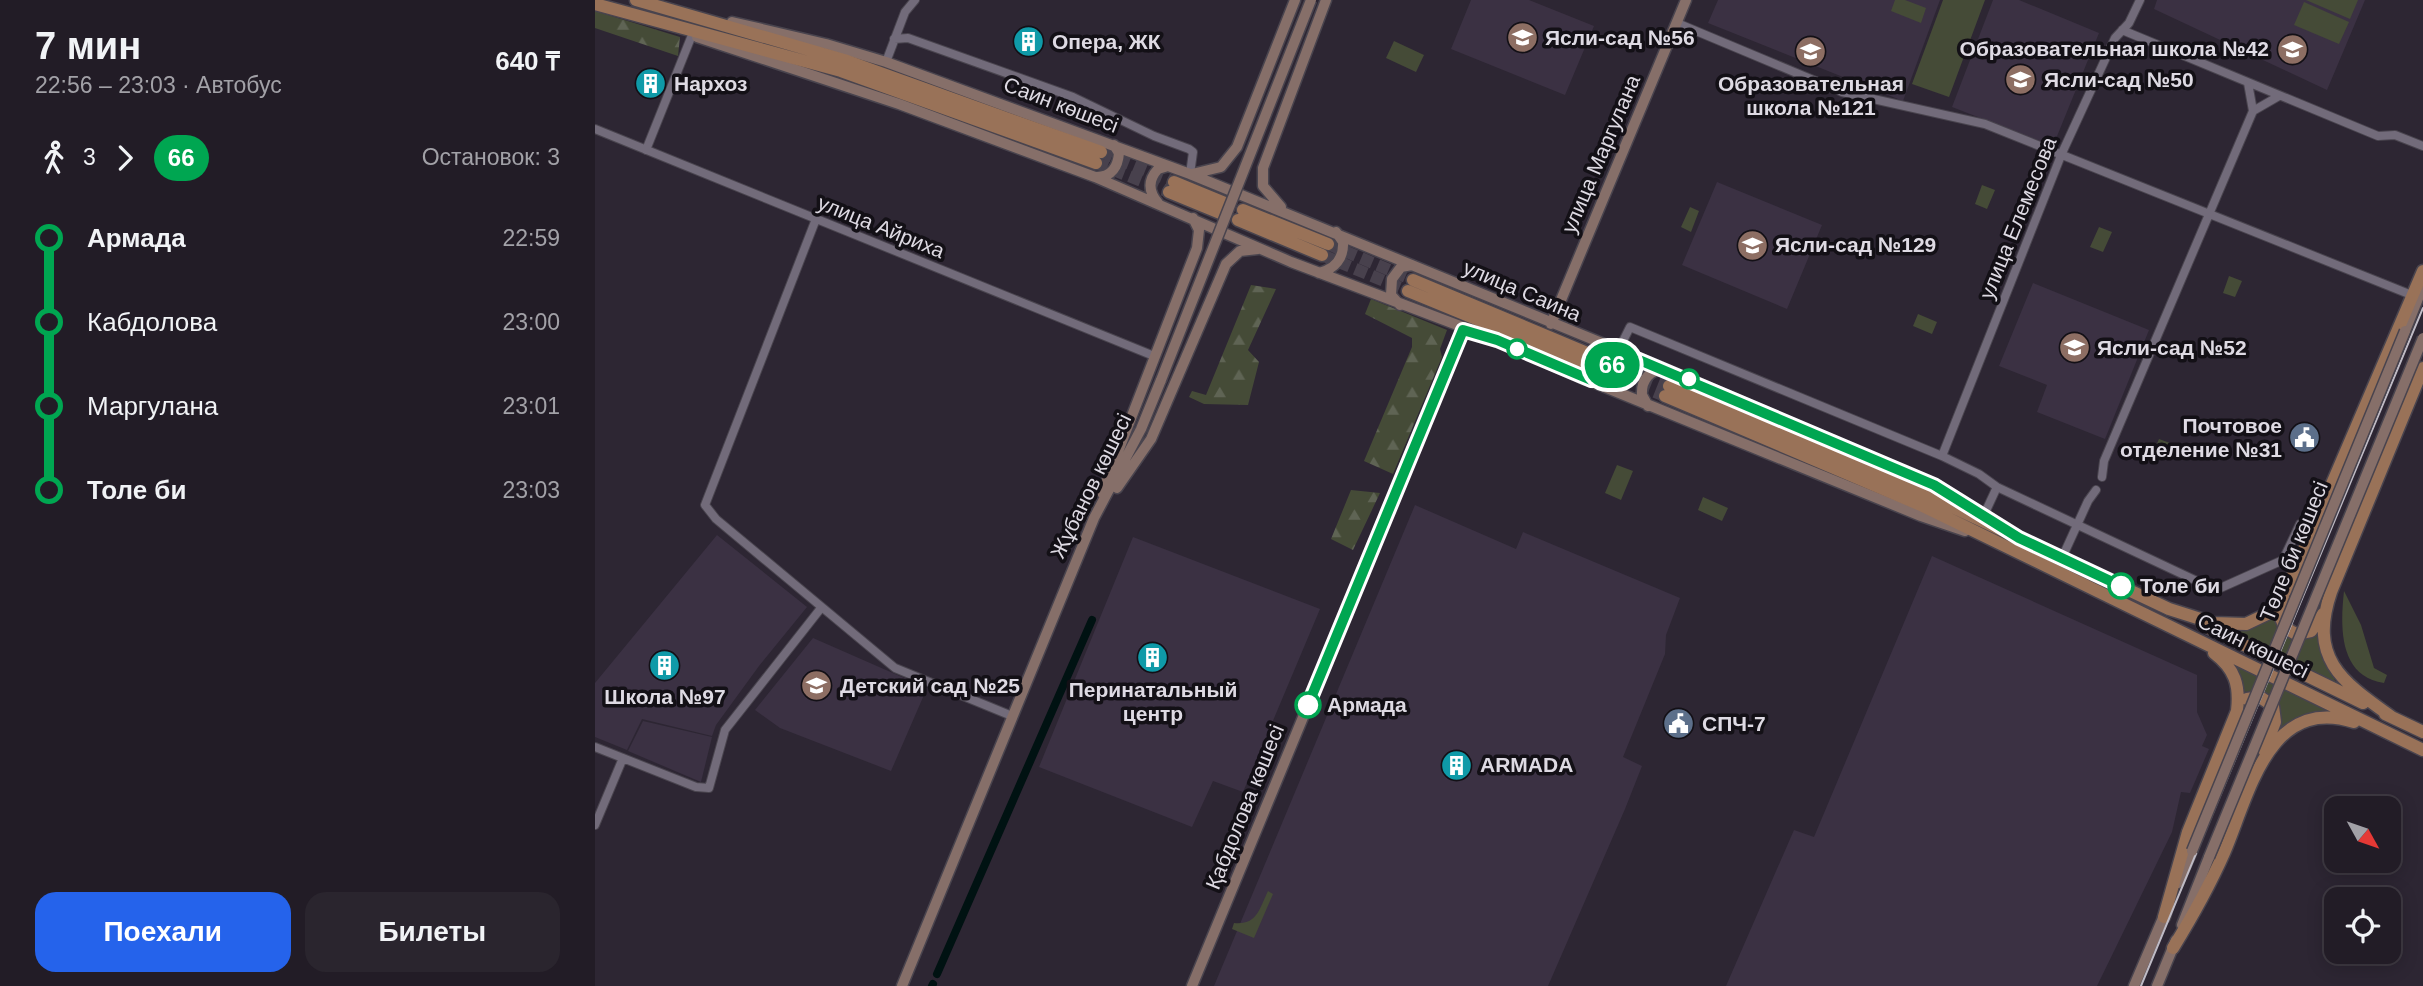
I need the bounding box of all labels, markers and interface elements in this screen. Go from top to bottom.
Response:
school or university icon: Ясли-сад №56 [1505,21,1539,55]
text: 7 мин [35,25,141,67]
building icon: Опера, ЖК [1012,25,1046,59]
place label: Ясли-сад №56 [1545,26,1695,49]
place label: Опера, ЖК [1052,30,1161,53]
school or university icon: Образовательная школа №42 [2275,32,2309,66]
school or university icon: Образовательная школа №121 [1794,35,1828,69]
place label: Образовательная школа №42 [1960,37,2269,60]
text: 640 ₸ [495,46,560,76]
school or university icon: Ясли-сад №50 [2004,63,2038,97]
building icon: Нархоз [634,67,668,101]
place label: Ясли-сад №50 [2044,68,2194,91]
street label: улица Маргулана [1557,71,1644,236]
text: 22:56 – 23:03 · Автобус [35,72,282,98]
place label: Нархоз [674,72,748,95]
street label: Саин көшесі [1001,72,1122,137]
place label: Образовательная школа №121 [1718,72,1904,119]
street label: улица Елемесова [1975,133,2061,302]
icon: walk [35,139,73,177]
icon: forward [106,139,144,177]
text: 3 [83,144,96,170]
text: 66 [168,144,195,171]
text: Остановок: 3 [422,144,560,170]
street label: улица Айриха [814,191,948,263]
text: Армада [87,223,186,253]
text: 22:59 [502,225,560,251]
school or university icon: Ясли-сад №129 [1735,228,1769,262]
place label: Ясли-сад №129 [1775,233,1936,256]
street label: улица Саина [1460,255,1585,326]
text: Кабдолова [87,307,217,337]
text: 23:00 [502,309,560,335]
school or university icon: Ясли-сад №52 [2057,331,2091,365]
place label: Ясли-сад №52 [2097,336,2247,359]
unlabelled marker [1507,339,1527,359]
line badge: 66 [1581,342,1643,388]
text: 66 [1599,351,1625,378]
unlabelled marker [1679,369,1699,389]
text: Маргулана [87,391,218,421]
text: 23:01 [502,393,560,419]
street label: Жұбанов көшесі [1046,410,1136,562]
place label: Почтовое отделение №31 [2120,414,2282,461]
public building icon: Почтовое отделение №31 [2288,421,2322,455]
text: Толе би [87,475,186,505]
text: 23:03 [502,477,560,503]
street label: Төле би көшесі [2255,478,2332,624]
marker: Толе би [2108,573,2134,599]
place label: Толе би [2140,574,2220,597]
street label: Саин көшесі [2194,609,2313,682]
building icon: Перинатальный центр [1136,641,1170,675]
building icon: Школа №97 [648,648,682,682]
school or university icon: Детский сад №25 [800,669,834,703]
place label: Детский сад №25 [840,674,1020,697]
place label: Перинатальный центр [1069,678,1237,725]
place label: Школа №97 [604,685,726,708]
marker: Армада [1295,692,1321,718]
place label: Армада [1327,693,1407,716]
public building icon: СПЧ-7 [1662,707,1696,741]
place label: СПЧ-7 [1702,712,1766,735]
street label: Қабдолова көшесі [1201,721,1288,893]
building icon: ARMADA [1440,748,1474,782]
place label: ARMADA [1480,753,1573,776]
north arrow [2324,796,2401,873]
map controls [2324,796,2401,964]
button: locate [2324,887,2401,964]
button: Поехали [35,892,291,972]
button: Билеты [305,892,560,972]

